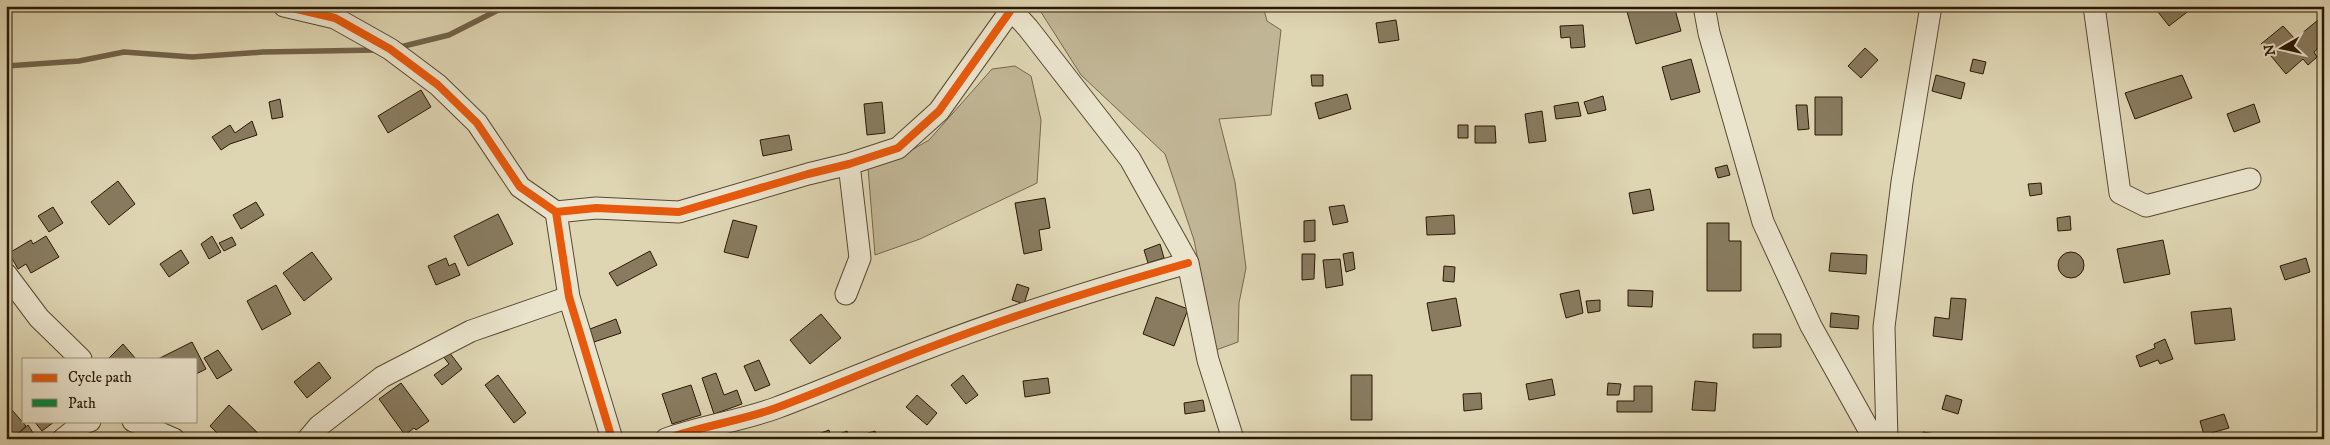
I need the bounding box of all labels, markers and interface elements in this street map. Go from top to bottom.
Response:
north arrow [2258,22,2308,72]
text: N [2260,42,2280,57]
legend [22,358,198,422]
text: Cycle path [68,368,132,387]
text: Path [68,394,96,413]

